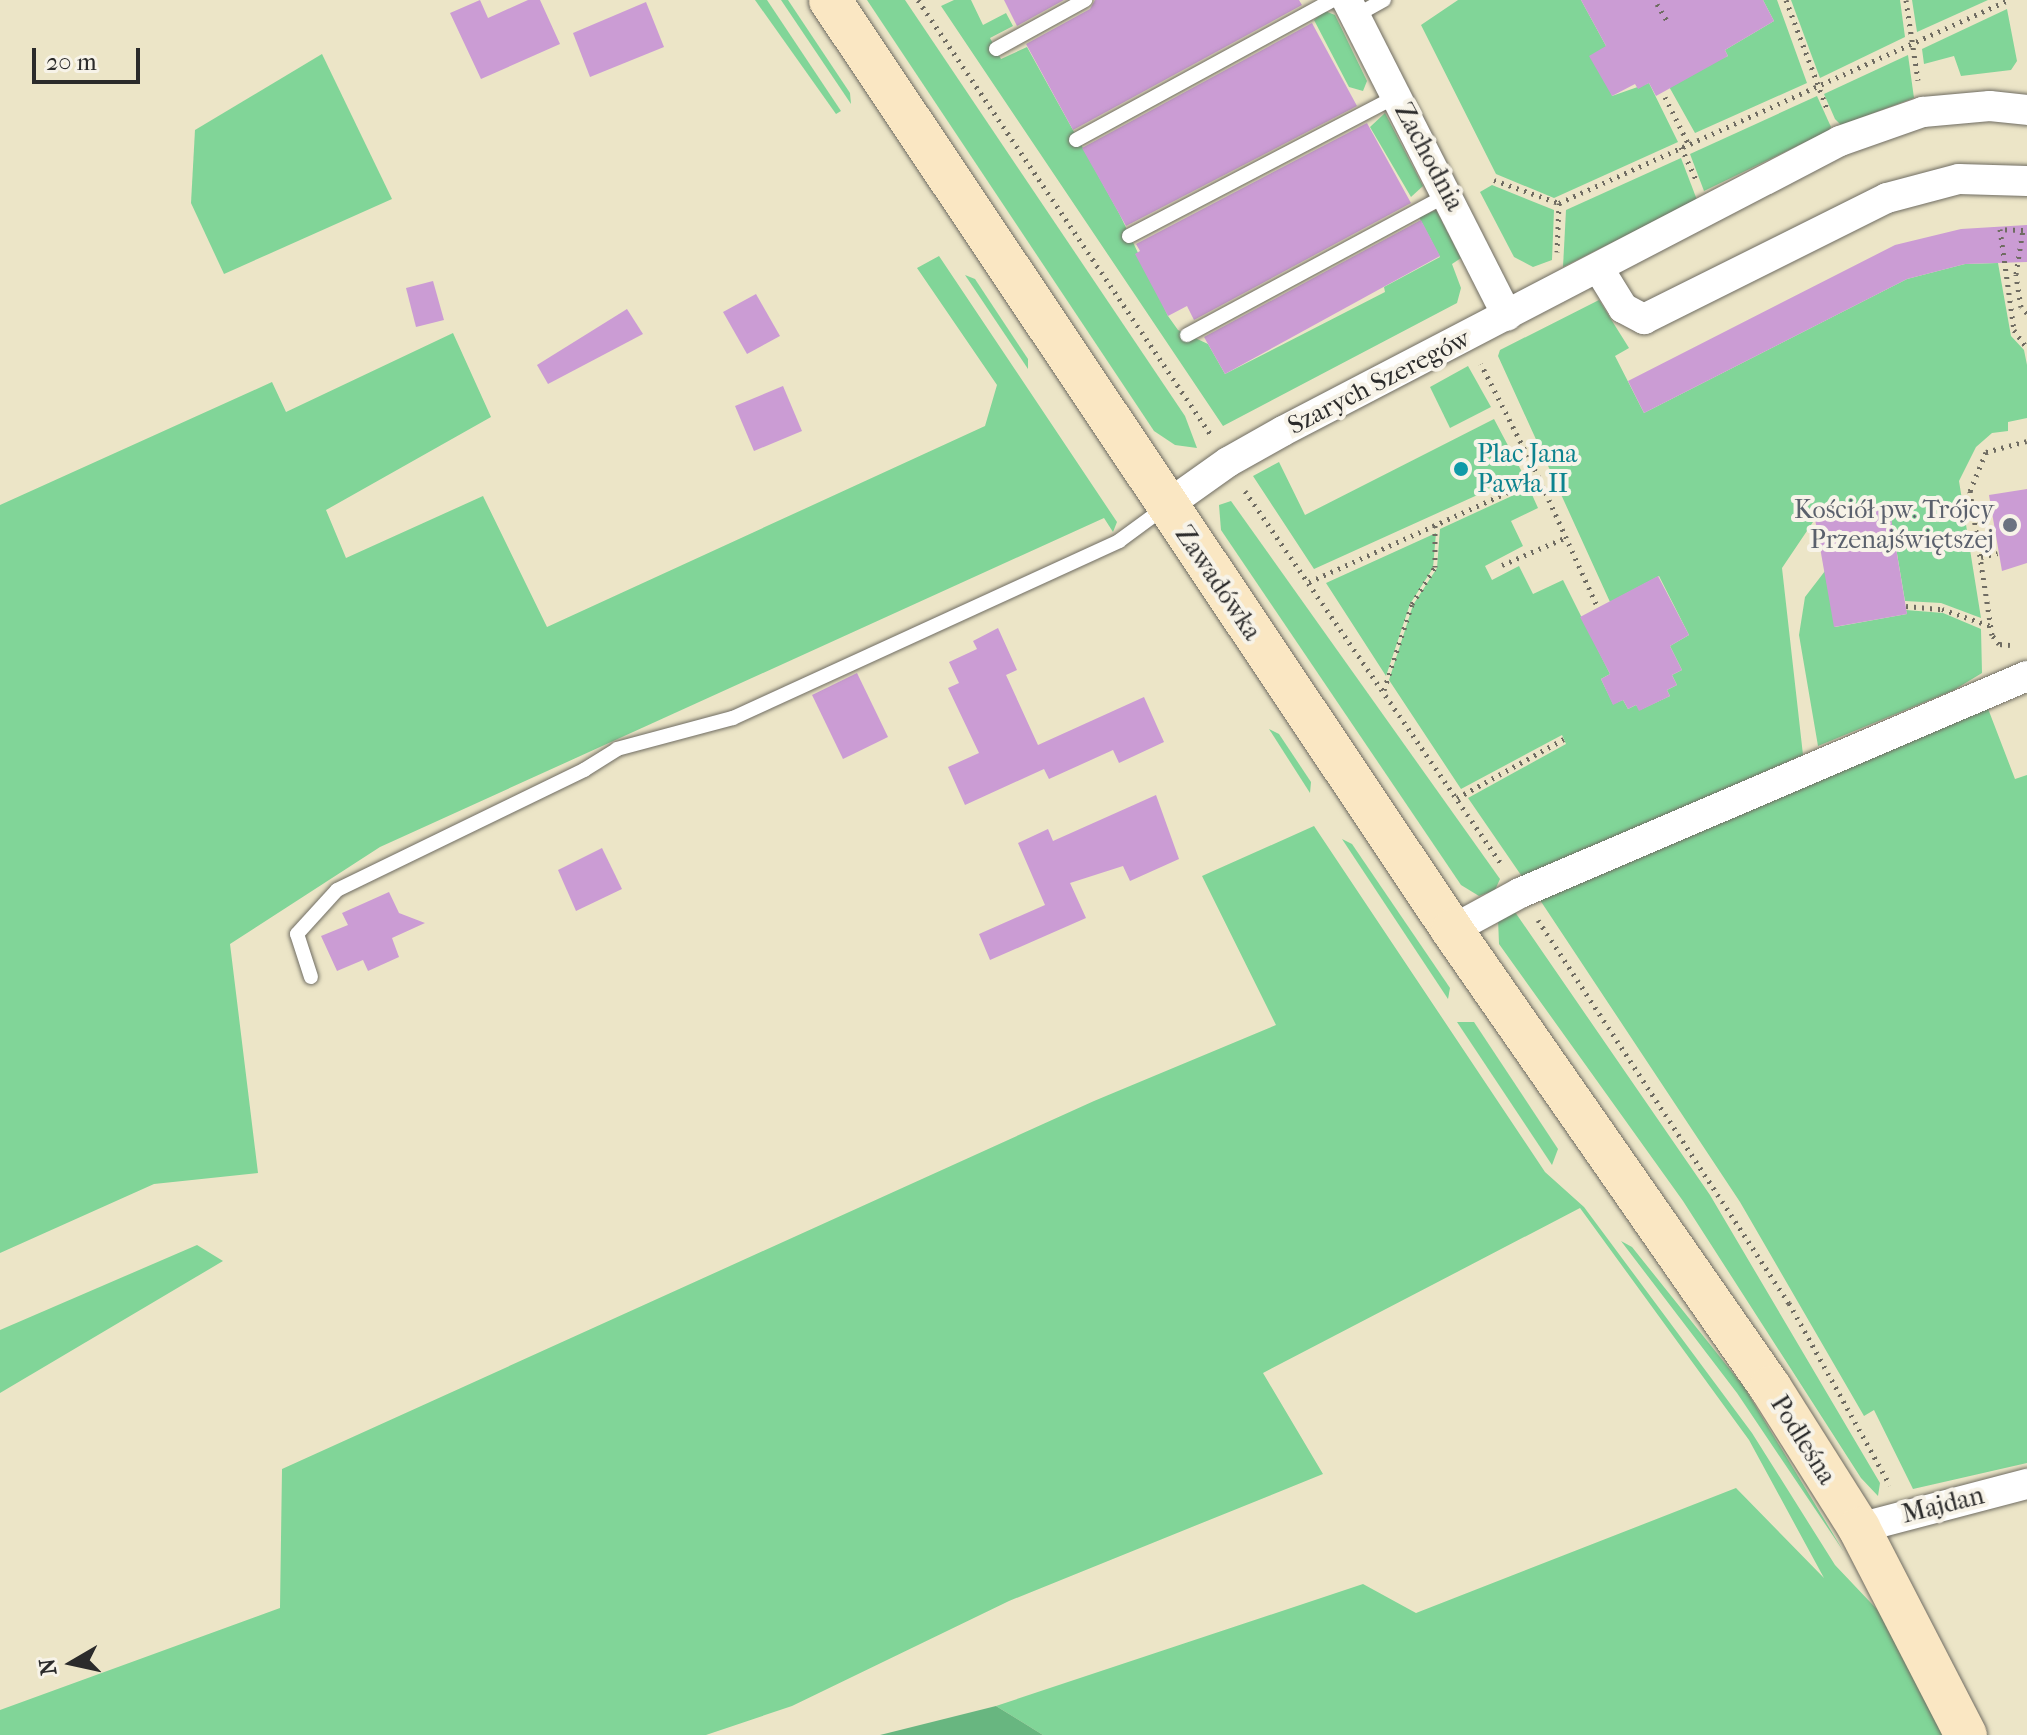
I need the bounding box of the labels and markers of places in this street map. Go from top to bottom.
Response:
place label: Plac Jana Pawła II [1477,438,1577,500]
marker: Plac Jana Pawła II [1452,460,1470,478]
place label: Kościół pw. Trójcy Przenajświętszej [1794,494,1994,556]
marker: Kościół pw. Trójcy Przenajświętszej [2001,516,2019,534]

